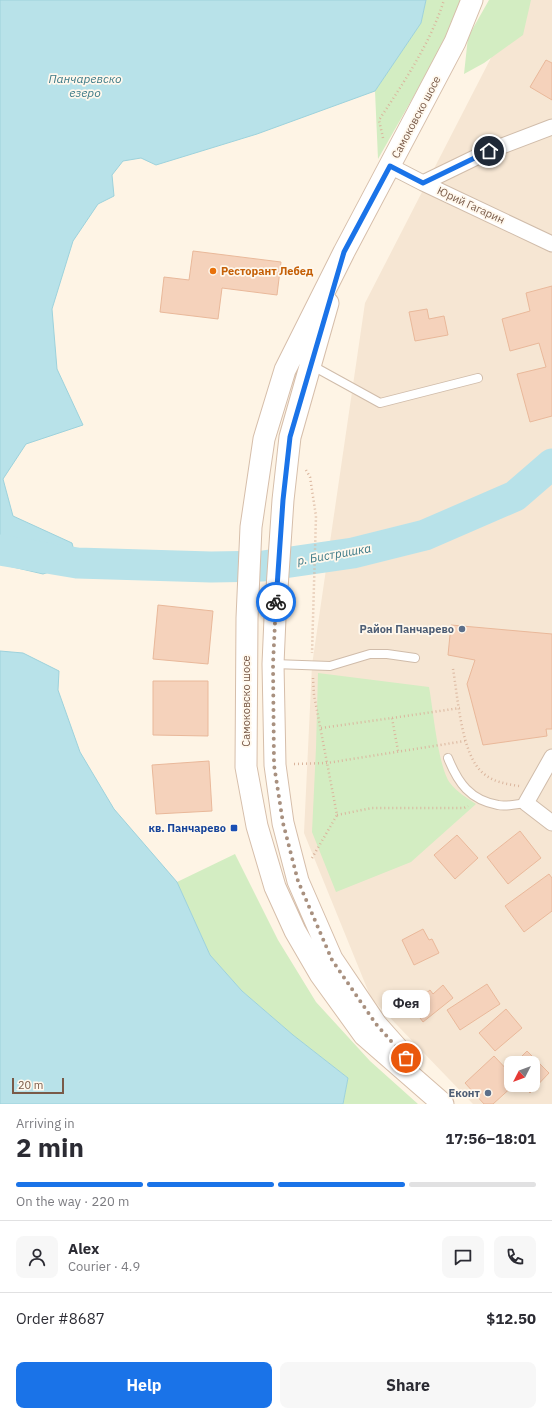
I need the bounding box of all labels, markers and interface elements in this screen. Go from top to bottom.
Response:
water label: Панчаревско езеро [48,71,122,100]
street label: Самоковско шосе [388,73,444,161]
pin [472,134,506,168]
icon: home [478,140,500,162]
street label: Юрий Гагарин [435,183,507,227]
place label: Ресторант Лебед [221,264,314,278]
marker: Ресторант Лебед [208,266,218,276]
water label: р. Бистришка [295,540,372,568]
courier [256,582,296,622]
icon: bike [265,591,287,613]
place label: Район Панчарево [360,622,454,636]
marker: Район Панчарево [457,624,467,634]
street label: Самоковско шосе [239,655,253,747]
place label: кв. Панчарево [148,821,226,835]
marker: кв. Панчарево [229,823,239,833]
callout: Фея [382,990,430,1018]
text: Фея [393,995,419,1012]
pin [389,1041,423,1075]
icon: bag [395,1047,417,1069]
north arrow [504,1056,540,1092]
map controls [504,1056,540,1092]
scale bar [12,1076,64,1095]
text: 20 m [18,1078,43,1092]
place label: Еконт [449,1086,481,1100]
marker: Еконт [483,1088,493,1098]
text: Arriving in [16,1115,75,1132]
text: 17:56–18:01 [445,1129,536,1148]
text: 2 min [16,1130,84,1164]
text: On the way · 220 m [16,1193,129,1210]
button: person [16,1236,58,1278]
button: chat [442,1236,484,1278]
button: phone [494,1236,536,1278]
text: Alex [68,1239,99,1258]
text: Courier · 4.9 [68,1258,140,1275]
text: Order #8687 [16,1309,105,1328]
text: $12.50 [486,1309,536,1328]
button: Help [16,1362,272,1408]
button: Share [280,1362,536,1408]

